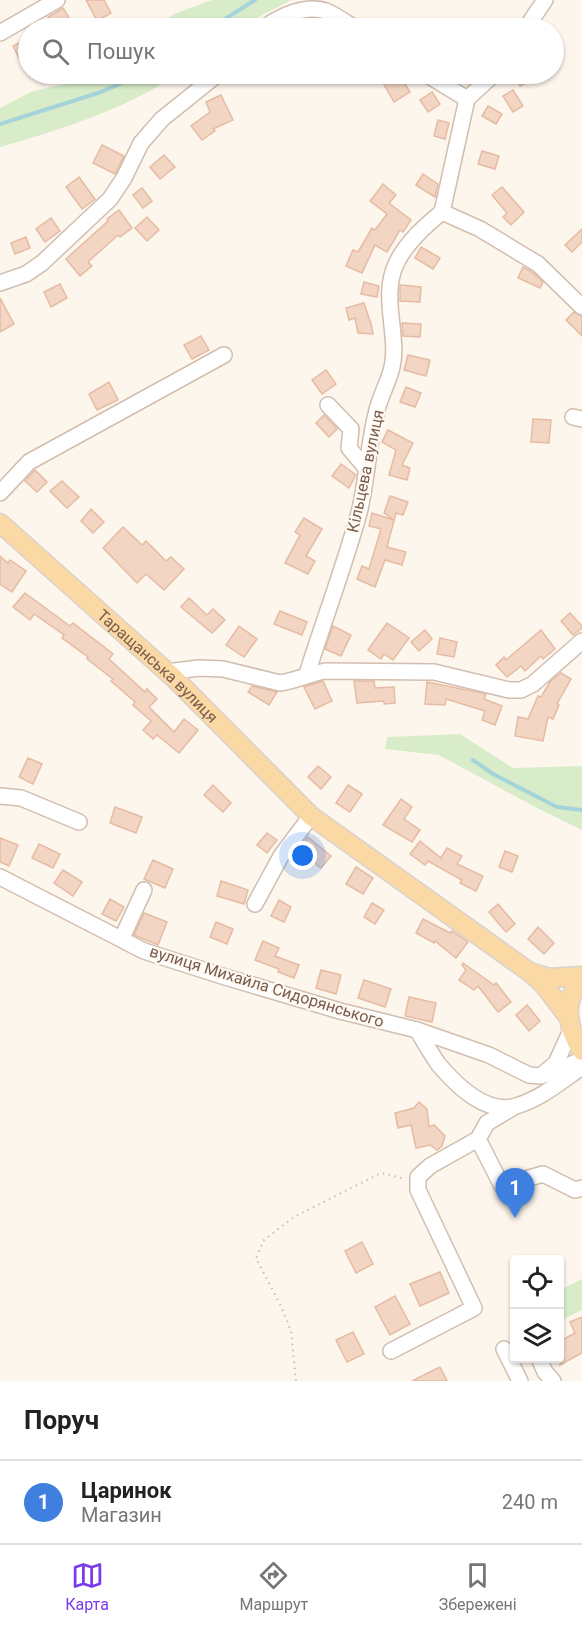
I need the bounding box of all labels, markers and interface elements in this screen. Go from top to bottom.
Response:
search box [18,18,564,84]
icon: search [39,35,72,68]
text: Пошук [87,39,155,64]
street label: Кільцева вулиця [343,408,388,534]
street label: Таращанська вулиця [93,606,222,727]
your location [288,841,317,870]
street label: вулиця Михайла Сидорянського [147,942,386,1031]
pin: 1 [496,1168,534,1218]
map controls [510,1255,564,1363]
button: locate [510,1255,564,1309]
button: layers [510,1309,564,1363]
text: Поруч [24,1405,99,1435]
text: Царинок [81,1478,172,1503]
text: 1 [38,1490,49,1514]
text: 240 m [502,1490,558,1514]
text: Магазин [81,1503,162,1527]
tab: Карта [65,1559,109,1614]
tab: Маршрут [239,1559,308,1614]
tab: Збережені [439,1559,517,1614]

